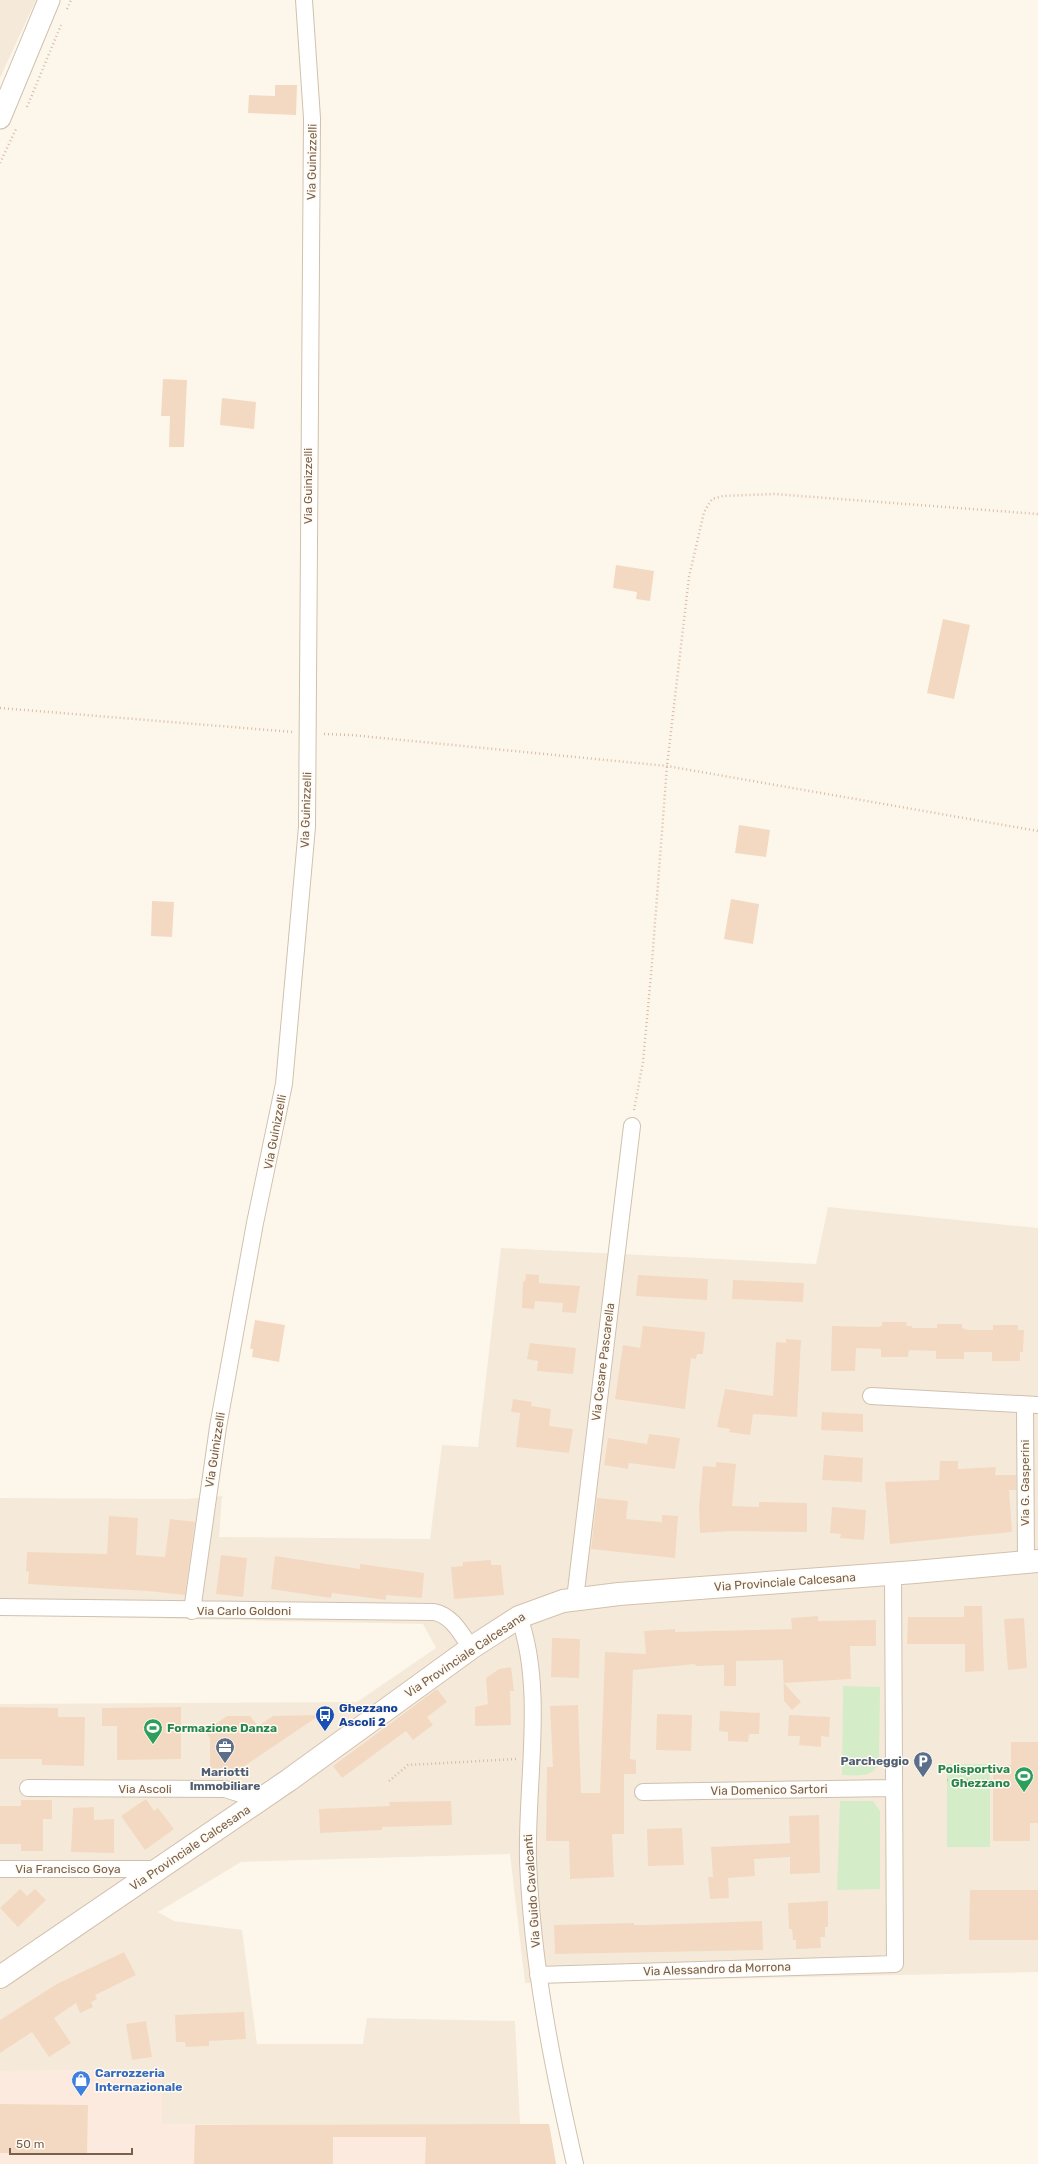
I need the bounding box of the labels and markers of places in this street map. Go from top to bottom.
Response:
place label: Ghezzano Ascoli 2 [339,1701,398,1729]
bus stop icon: Ghezzano Ascoli 2 [314,1704,336,1732]
sports icon: Formazione Danza [142,1717,164,1745]
place label: Formazione Danza [167,1721,277,1735]
office icon: Mariotti Immobiliare [214,1736,236,1764]
parking icon: Parcheggio [912,1750,934,1778]
place label: Parcheggio [841,1754,909,1768]
place label: Polisportiva Ghezzano [938,1762,1010,1790]
place label: Mariotti Immobiliare [190,1765,260,1793]
sports icon: Polisportiva Ghezzano [1013,1765,1035,1793]
place label: Carrozzeria Internazionale [95,2066,182,2094]
shop icon: Carrozzeria Internazionale [70,2069,92,2097]

